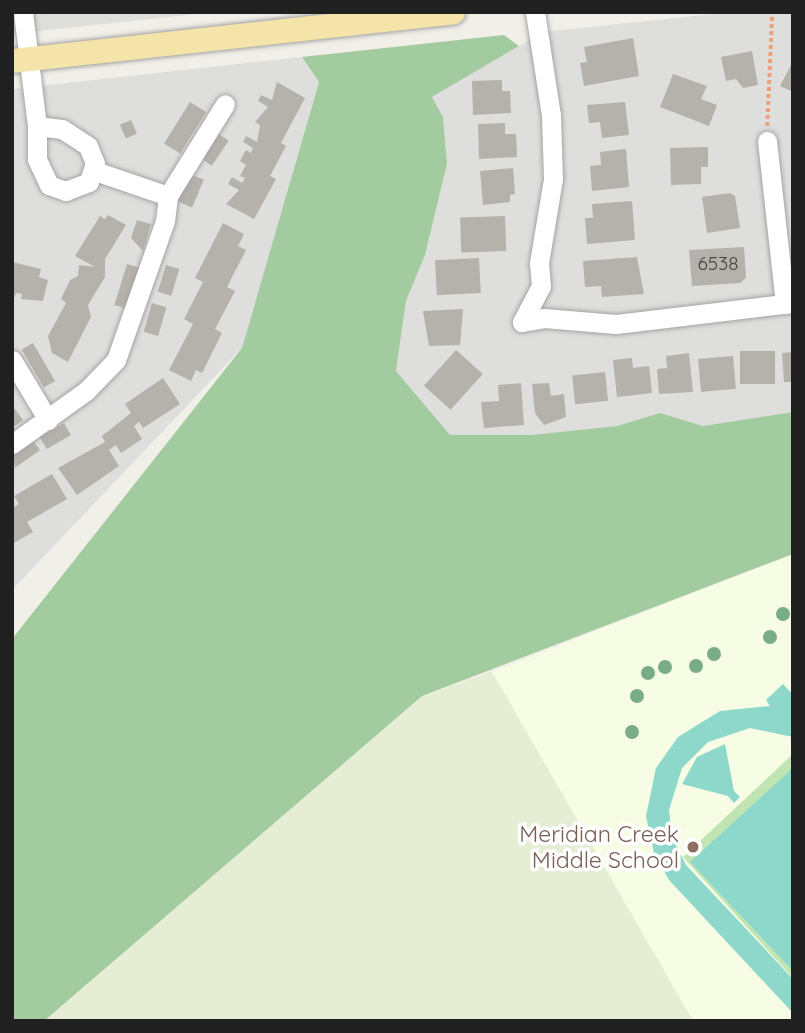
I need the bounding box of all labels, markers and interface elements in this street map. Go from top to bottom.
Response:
house number: 6538 [698,253,738,275]
place label: Meridian Creek Middle School [519,820,679,874]
marker: Meridian Creek Middle School [685,839,701,855]

